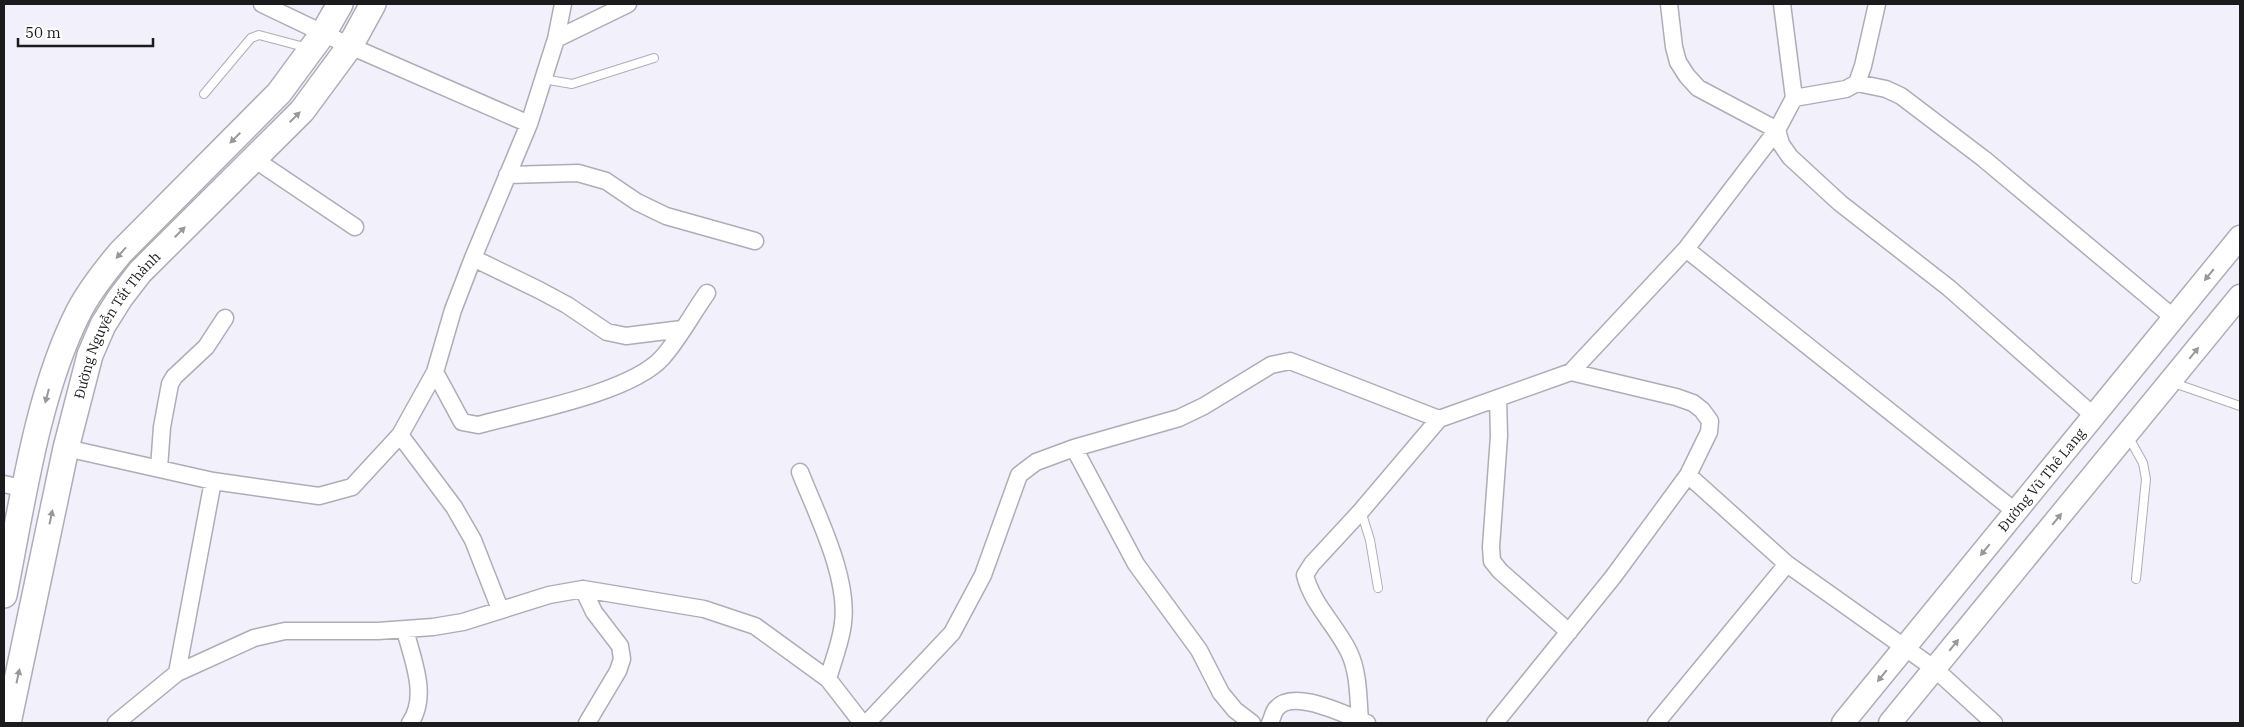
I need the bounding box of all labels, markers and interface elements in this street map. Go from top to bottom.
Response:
scale bar [18,15,152,47]
text: 50 m [25,23,61,42]
one-way arrow [289,112,301,124]
one-way arrow [229,132,241,144]
one-way arrow [174,227,186,239]
one-way arrow [115,247,126,260]
street label: Đường Nguyễn Tất Thành [70,248,165,401]
one-way arrow [2204,268,2215,281]
one-way arrow [2188,347,2199,360]
one-way arrow [43,389,51,404]
street label: Đường Vũ Thê Lang [1994,424,2089,535]
one-way arrow [47,509,55,524]
one-way arrow [2052,513,2063,526]
one-way arrow [1980,543,1991,556]
one-way arrow [1949,639,1960,652]
one-way arrow [14,667,22,683]
one-way arrow [1877,669,1888,682]

